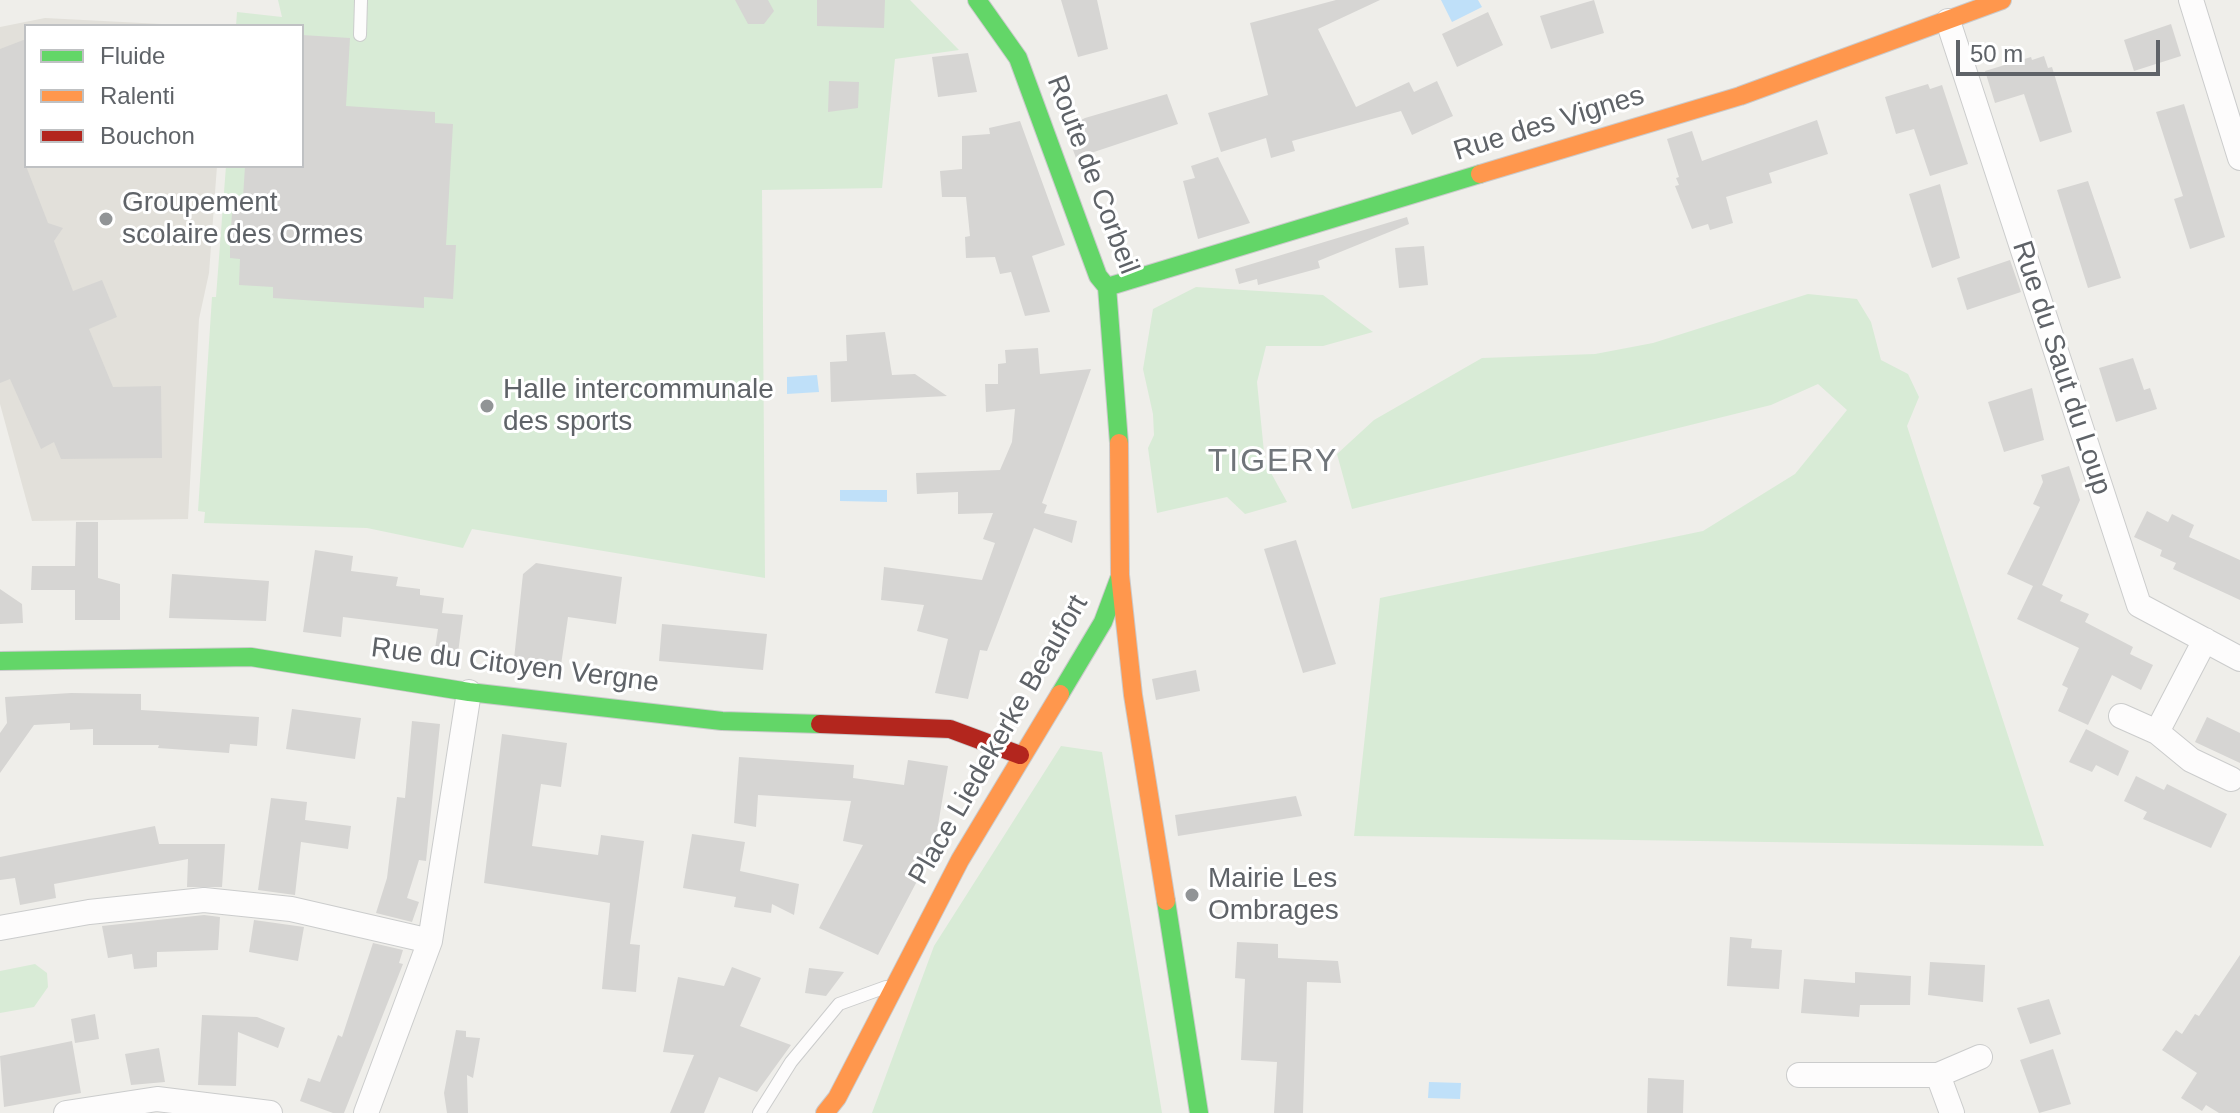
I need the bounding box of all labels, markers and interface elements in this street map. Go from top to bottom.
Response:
legend [24,24,304,168]
scale bar [1960,24,2164,74]
text: 50 m [1970,40,2023,67]
text: Fluide [100,42,165,69]
street label: Route de Corbeil [1039,71,1145,279]
street label: Rue des Vignes [1450,79,1648,169]
text: Ralenti [100,82,175,109]
text: Bouchon [100,122,195,149]
place label: Groupement scolaire des Ormes [122,186,363,252]
marker: Groupement scolaire des Ormes [97,210,115,228]
street label: Rue du Saut du Loup [2004,237,2118,499]
place label: Halle intercommunale des sports [503,373,774,439]
marker: Halle intercommunale des sports [478,397,496,415]
district label: TIGERY [1208,443,1338,481]
street label: Place Liedekerke Beaufort [902,589,1096,891]
street label: Rue du Citoyen Vergne [369,632,661,700]
place label: Mairie Les Ombrages [1208,862,1339,928]
marker: Mairie Les Ombrages [1183,886,1201,904]

